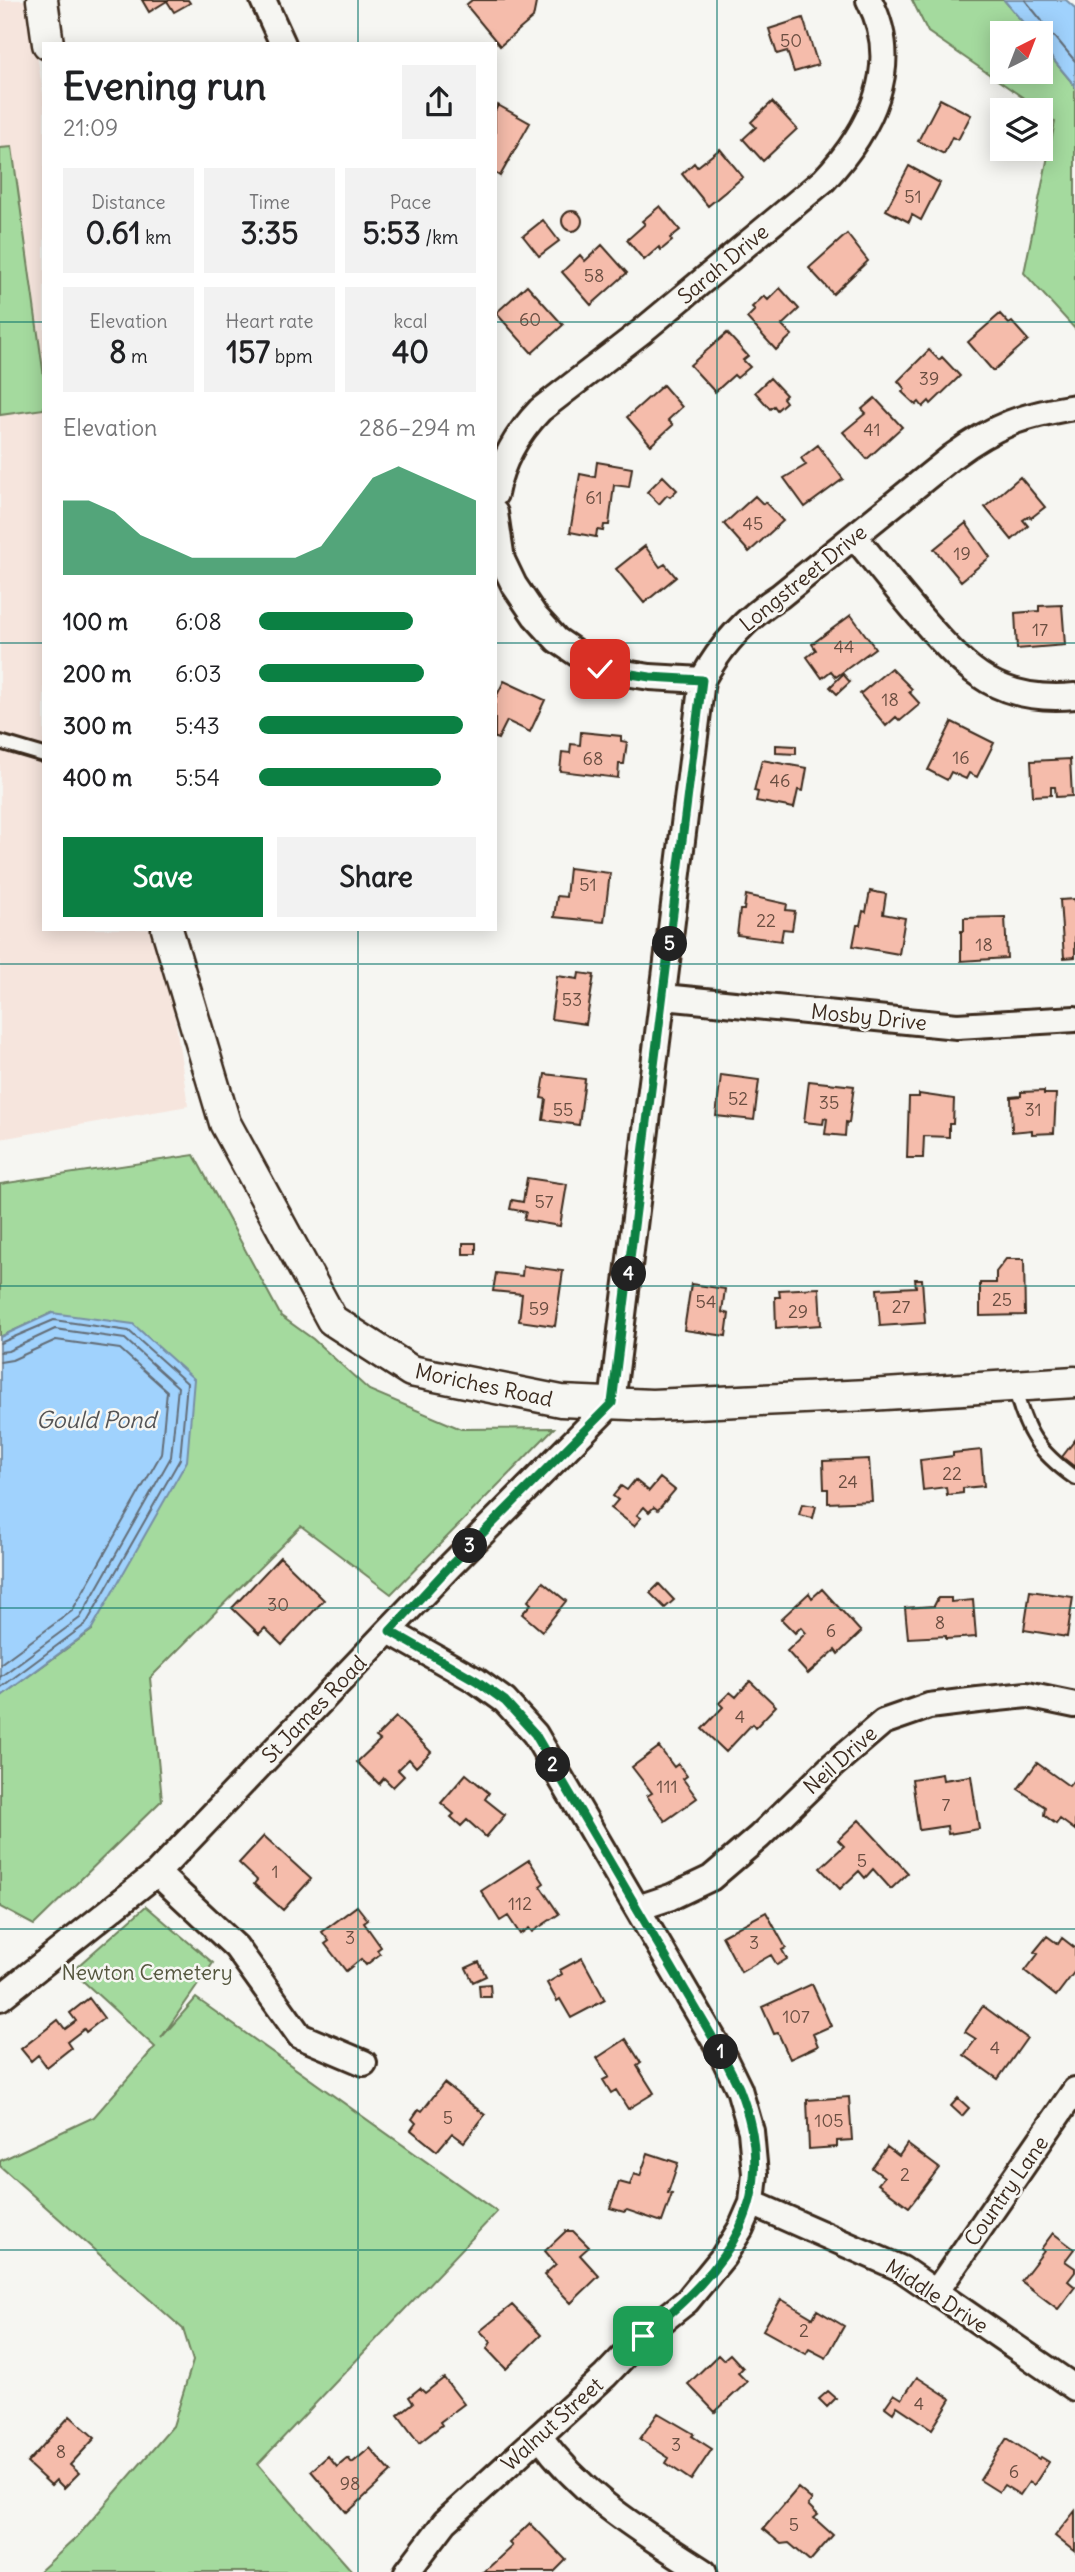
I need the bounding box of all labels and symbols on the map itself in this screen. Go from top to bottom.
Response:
north arrow [990,21,1054,84]
house number: 50 [780,29,802,52]
house number: 51 [904,185,922,208]
street label: Sarah Drive [672,218,774,310]
house number: 58 [584,264,604,287]
house number: 60 [519,308,541,331]
house number: 39 [919,367,939,390]
house number: 41 [863,418,881,441]
house number: 61 [585,486,603,509]
house number: 45 [743,512,763,535]
street label: Longstreet Drive [734,518,872,638]
house number: 19 [953,542,971,565]
house number: 17 [1032,618,1048,641]
house number: 44 [834,635,854,658]
pin [570,639,630,699]
house number: 18 [881,688,899,711]
house number: 16 [952,746,970,769]
house number: 68 [583,747,603,770]
house number: 46 [770,769,790,792]
house number: 51 [579,873,597,896]
house number: 22 [756,909,776,932]
pin: 5 [652,926,688,962]
house number: 18 [975,933,993,956]
house number: 53 [562,988,582,1011]
street label: Mosby Drive [810,997,928,1037]
house number: 52 [728,1087,748,1110]
house number: 35 [819,1091,839,1114]
house number: 55 [553,1098,573,1121]
house number: 31 [1024,1098,1042,1121]
house number: 57 [534,1190,554,1213]
pin: 4 [612,1256,646,1292]
house number: 25 [992,1288,1012,1311]
house number: 54 [696,1290,716,1313]
house number: 27 [892,1295,911,1318]
house number: 59 [529,1297,549,1320]
house number: 29 [788,1300,808,1323]
street label: Moriches Road [413,1357,555,1413]
water label: Gould Pond [36,1405,160,1434]
house number: 22 [942,1462,962,1485]
house number: 24 [838,1470,858,1493]
pin: 3 [452,1528,488,1564]
house number: 30 [267,1593,289,1616]
house number: 8 [935,1611,945,1634]
house number: 6 [826,1619,836,1642]
street label: St James Road [256,1649,372,1769]
house number: 4 [735,1705,745,1728]
street label: Neil Drive [798,1720,882,1800]
pin: 2 [536,1748,570,1782]
house number: 111 [656,1775,678,1798]
house number: 7 [942,1793,951,1816]
house number: 5 [857,1849,867,1872]
house number: 1 [271,1860,279,1883]
house number: 112 [508,1892,532,1915]
house number: 3 [345,1926,355,1949]
house number: 3 [749,1931,759,1954]
park label: Newton Cemetery [61,1959,233,1986]
house number: 107 [782,2005,810,2028]
pin: 1 [704,2035,738,2070]
house number: 4 [990,2036,1000,2059]
house number: 5 [443,2106,453,2129]
house number: 105 [814,2109,844,2132]
street label: Country Lane [958,2130,1054,2252]
house number: 2 [900,2163,910,2186]
street label: Middle Drive [881,2253,993,2339]
pin [613,2306,673,2366]
house number: 2 [799,2319,809,2342]
street label: Walnut Street [496,2371,608,2477]
house number: 4 [914,2392,924,2415]
house number: 3 [671,2433,681,2456]
house number: 8 [56,2440,66,2463]
house number: 6 [1009,2460,1019,2483]
house number: 98 [340,2472,360,2495]
house number: 5 [789,2513,799,2536]

